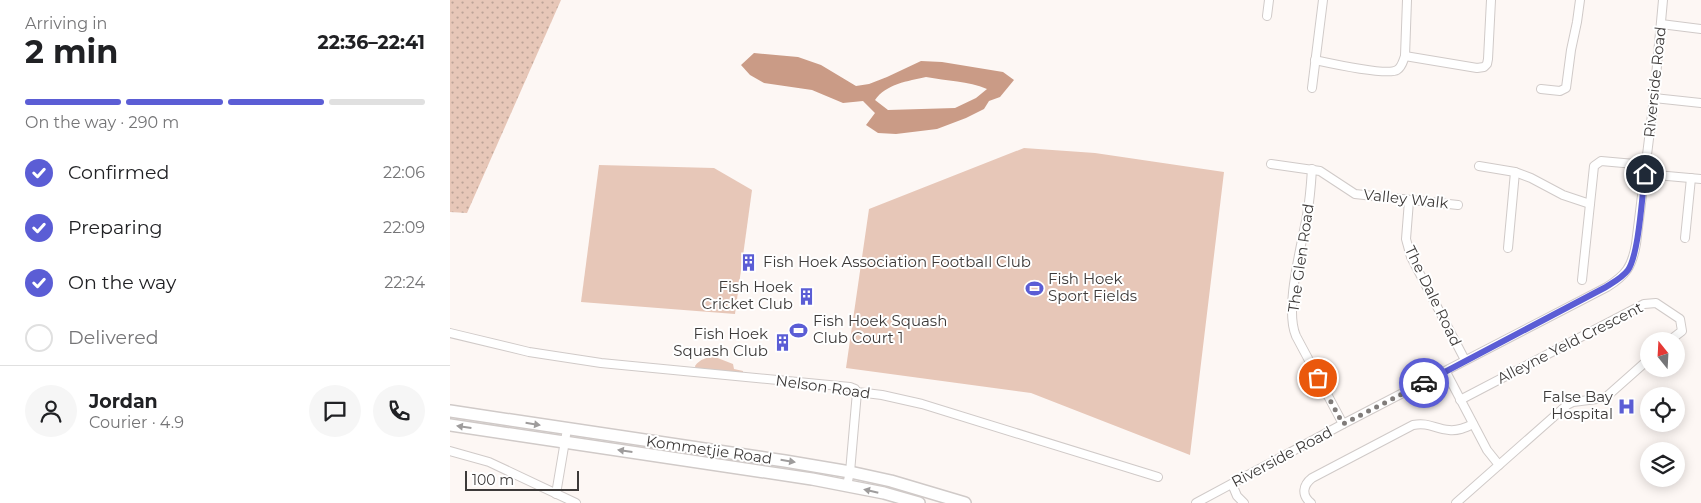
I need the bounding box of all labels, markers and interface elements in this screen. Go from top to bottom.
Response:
text: Arriving in [25,14,107,33]
street label: Riverside Road [1639,25,1670,138]
text: 22:36–22:41 [318,31,425,54]
text: 2 min [25,32,118,71]
text: On the way · 290 m [25,113,179,132]
pin [1624,153,1666,195]
icon: check [25,159,53,187]
icon: home [1631,160,1659,188]
text: Confirmed [68,161,169,184]
text: 22:06 [383,163,425,182]
street label: Valley Walk [1363,185,1449,212]
street label: The Glen Road [1283,202,1318,314]
icon: check [25,214,53,242]
text: Preparing [68,216,163,239]
text: 22:09 [383,218,425,237]
street label: The Dale Road [1401,243,1466,349]
building icon: Fish Hoek Association Football Club [739,252,759,272]
place label: Fish Hoek Association Football Club [763,252,1031,271]
icon: check [25,269,53,297]
place label: Fish Hoek Sport Fields [1048,269,1137,305]
text: On the way [68,271,176,294]
text: 22:24 [384,273,425,292]
place label: Fish Hoek Cricket Club [701,277,793,313]
sports icon: Fish Hoek Sport Fields [1024,278,1044,298]
building icon: Fish Hoek Cricket Club [797,286,817,306]
street label: Alleyne Yeld Crescent [1494,297,1646,388]
place label: Fish Hoek Squash Club Court 1 [813,311,947,347]
sports icon: Fish Hoek Squash Club Court 1 [789,320,809,340]
place label: Fish Hoek Squash Club [673,324,768,360]
text: Delivered [68,326,159,349]
north arrow [1640,332,1685,378]
map controls [1640,332,1685,487]
building icon: Fish Hoek Squash Club [772,333,792,353]
pin [1297,357,1339,399]
courier [1399,358,1449,408]
icon: bag [1304,364,1332,392]
icon: car [1410,369,1438,397]
street label: Nelson Road [775,370,872,403]
button: person [25,385,77,437]
button: chat [309,385,361,437]
button: phone [373,385,425,437]
place label: False Bay Hospital [1543,387,1614,423]
button: locate [1640,387,1685,432]
text: Jordan [89,390,158,413]
hospital icon: False Bay Hospital [1617,396,1637,416]
text: Courier · 4.9 [89,413,184,432]
one-way arrow [525,420,541,428]
street label: Riverside Road [1228,422,1335,491]
one-way arrow [456,423,472,431]
street label: Kommetjie Road [645,431,773,468]
button: layers [1640,442,1685,487]
one-way arrow [616,446,632,454]
one-way arrow [780,458,796,466]
scale bar [465,468,579,491]
text: 100 m [472,471,514,489]
one-way arrow [864,487,879,495]

